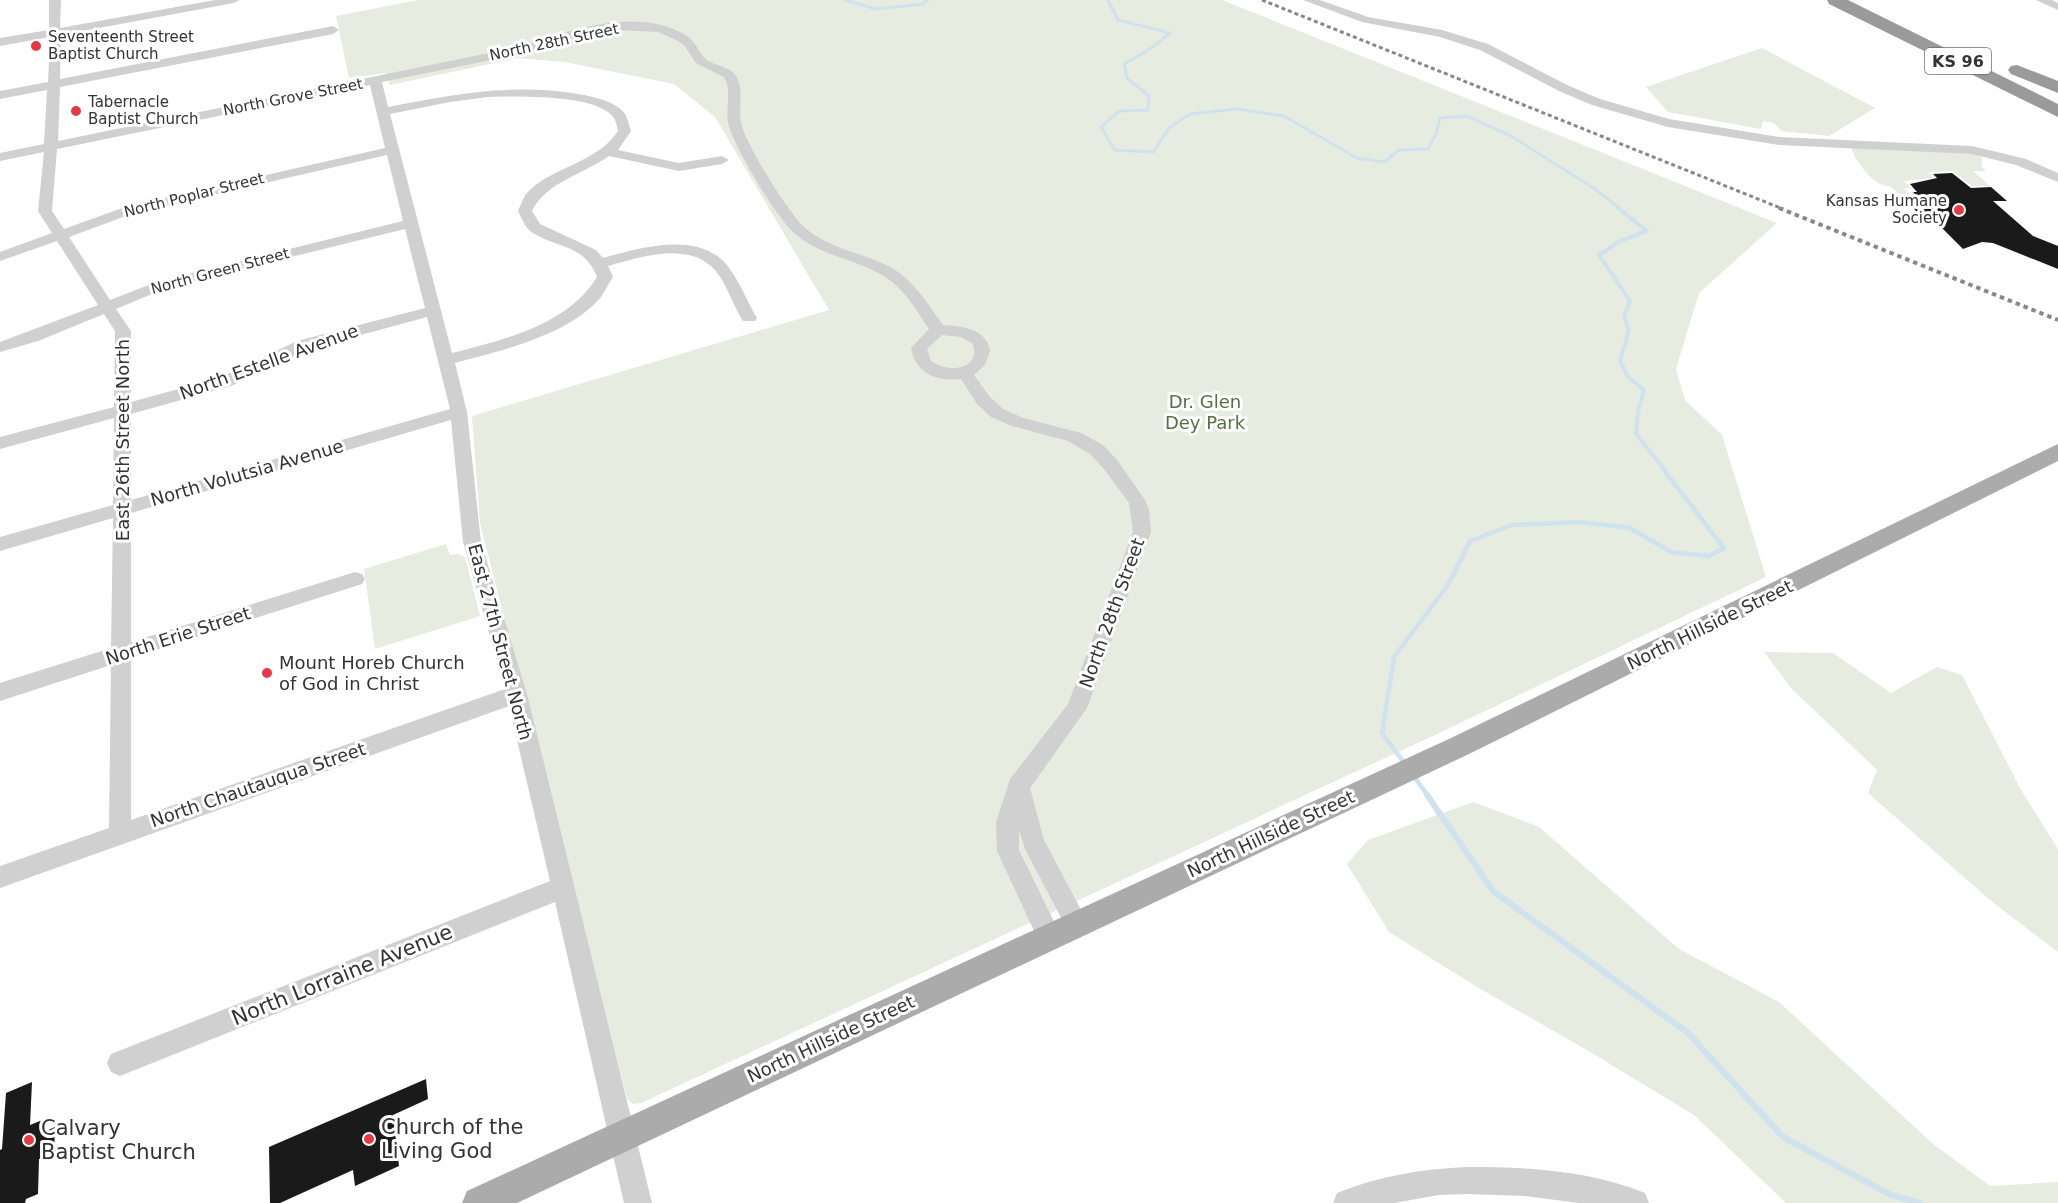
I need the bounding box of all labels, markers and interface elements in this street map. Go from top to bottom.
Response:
street label: North 28th Street [488,19,620,64]
place label: Seventeenth Street Baptist Church [48,28,194,63]
marker: Seventeenth Street Baptist Church [29,39,43,53]
road number: KS 96 [1925,48,1991,74]
street label: North Grove Street [222,75,364,119]
place label: Tabernacle Baptist Church [87,93,199,128]
marker: Tabernacle Baptist Church [69,104,83,118]
street label: North Poplar Street [122,169,266,221]
place label: Kansas Humane Society [1826,192,1947,227]
marker: Kansas Humane Society [1952,203,1966,217]
street label: North Green Street [149,244,291,298]
street label: North Estelle Avenue [177,319,361,404]
street label: East 26th Street North [112,339,133,541]
park label: Dr. Glen Dey Park [1165,391,1246,433]
street label: North Volutsia Avenue [148,435,346,510]
street label: North 28th Street [1075,535,1148,691]
street label: East 27th Street North [464,541,537,742]
street label: North Hillside Street [1623,575,1796,674]
street label: North Erie Street [103,602,253,669]
place label: Mount Horeb Church of God in Christ [279,652,465,694]
marker: Mount Horeb Church of God in Christ [260,666,274,680]
street label: North Chautauqua Street [147,738,368,831]
street label: North Hillside Street [1184,786,1358,882]
street label: North Lorraine Avenue [228,920,456,1030]
street label: North Hillside Street [744,991,918,1087]
place label: Church of the Living God [381,1115,523,1163]
place label: Calvary Baptist Church [41,1116,196,1164]
marker: Church of the Living God [362,1132,376,1146]
marker: Calvary Baptist Church [22,1133,36,1147]

